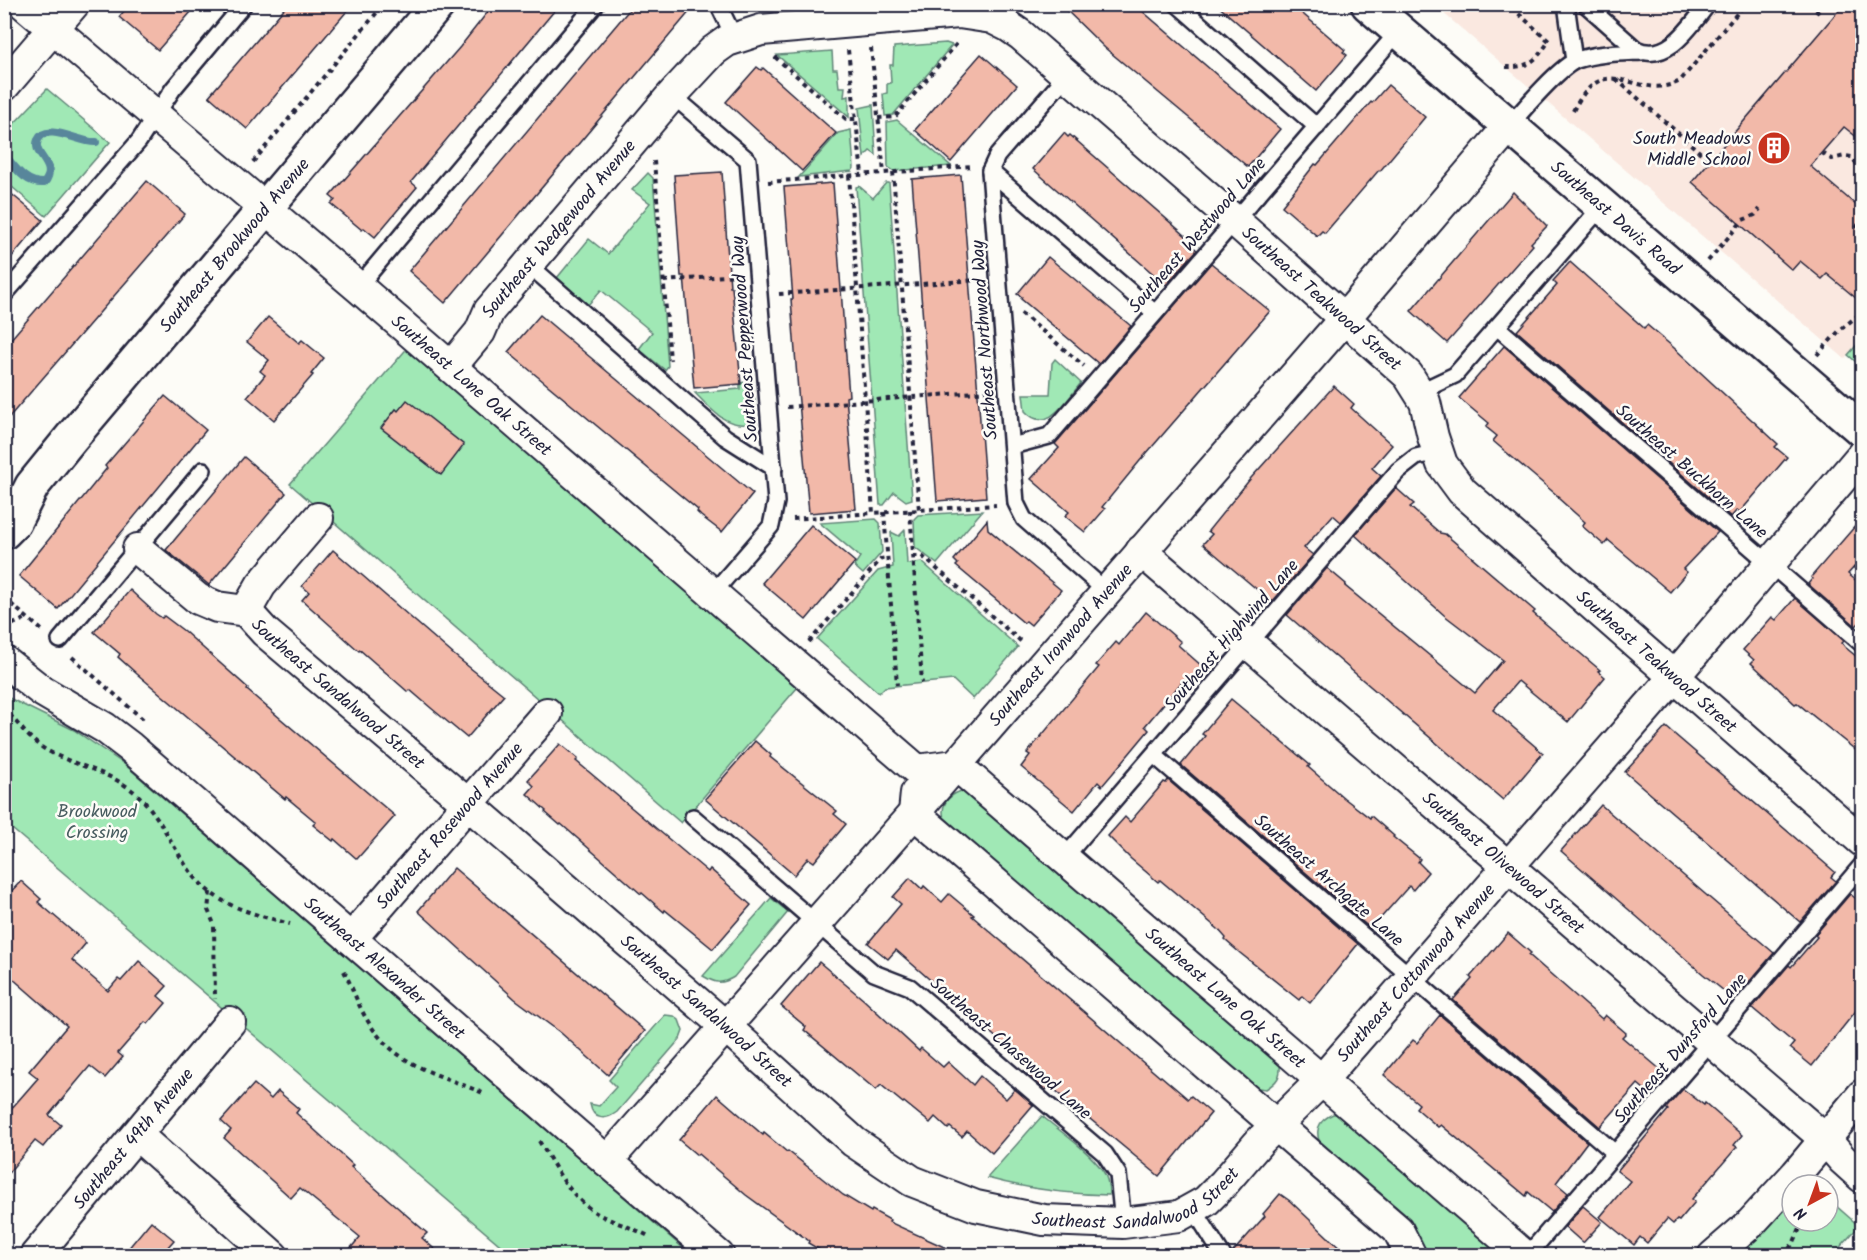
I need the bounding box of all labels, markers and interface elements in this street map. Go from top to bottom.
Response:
place label: South Meadows Middle School [1633,125,1752,175]
building icon: South Meadows Middle School [1756,130,1792,166]
street label: Southeast Wedgewood Avenue [475,134,644,323]
street label: Southeast Westwood Lane [1122,151,1274,321]
street label: Southeast Brookwood Avenue [153,152,318,340]
street label: Southeast Davis Road [1543,154,1687,284]
street label: Southeast Teakwood Street [1234,220,1408,380]
street label: Southeast Pepperwood Way [724,235,767,443]
street label: Southeast Northwood Way [964,239,1007,441]
street label: Southeast Lone Oak Street [384,308,559,465]
street label: Southeast Buckhorn Lane [1608,397,1774,547]
street label: Southeast Highwind Lane [1158,553,1307,719]
street label: Southeast Ironwood Avenue [982,558,1141,734]
street label: Southeast Teakwood Street [1568,584,1744,742]
street label: Southeast Sandalwood Street [243,612,432,778]
street label: Southeast Rosewood Avenue [369,736,531,917]
street label: Southeast Olivewood Street [1414,785,1591,943]
park label: Brookwood Crossing [57,798,138,848]
street label: Southeast Archgate Lane [1246,807,1410,955]
street label: Southeast Cottonwood Avenue [1330,878,1503,1070]
street label: Southeast Alexander Street [296,890,472,1048]
street label: Southeast Lone Oak Street [1137,921,1313,1077]
street label: Southeast Sandalwood Street [613,928,799,1097]
street label: Southeast Dunsford Lane [1607,967,1755,1131]
street label: Southeast Chasewood Lane [923,970,1097,1128]
street label: Southeast 49th Avenue [66,1062,202,1217]
street label: Southeast Sandalwood Street [1029,1161,1248,1239]
north arrow [1780,1173,1840,1233]
text: N [1789,1200,1813,1226]

